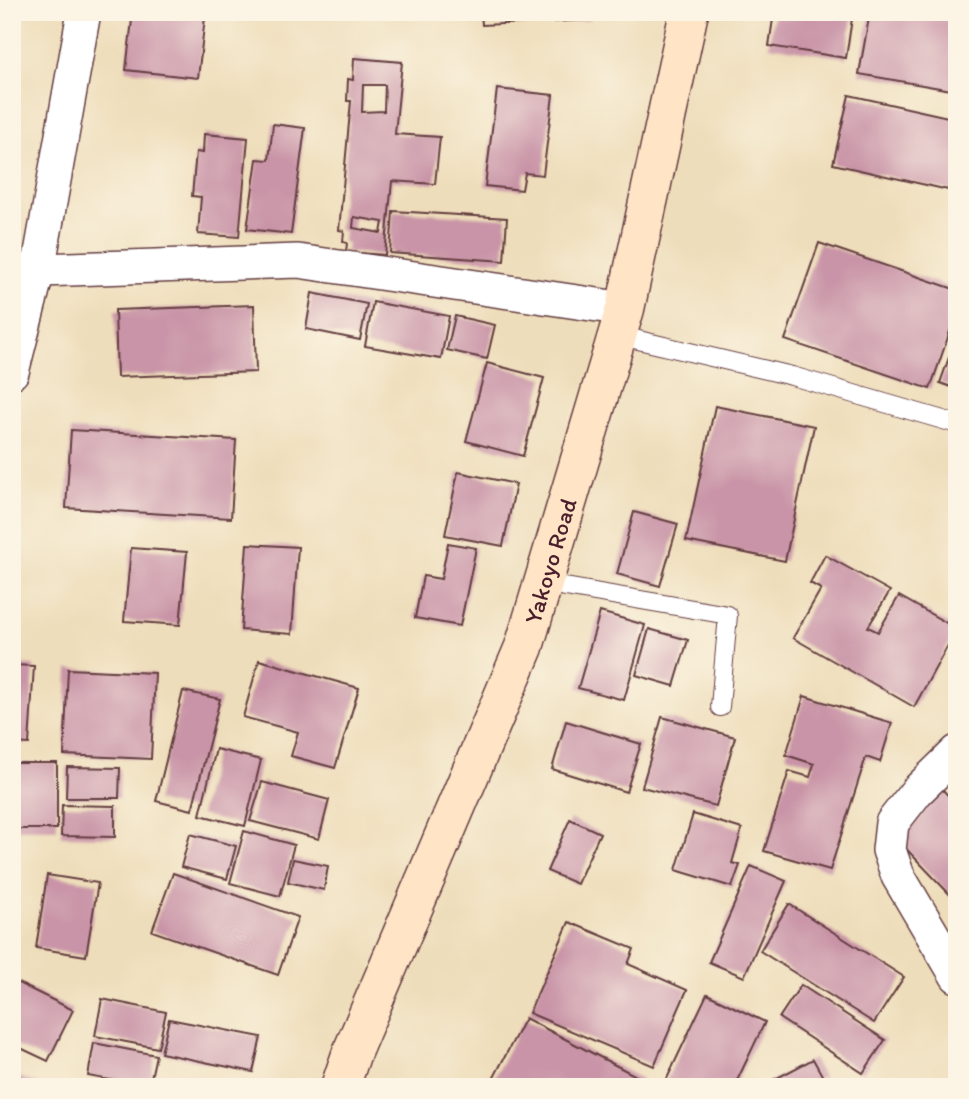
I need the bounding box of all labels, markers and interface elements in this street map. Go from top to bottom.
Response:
street label: Yakoyo Road [517,495,582,627]

